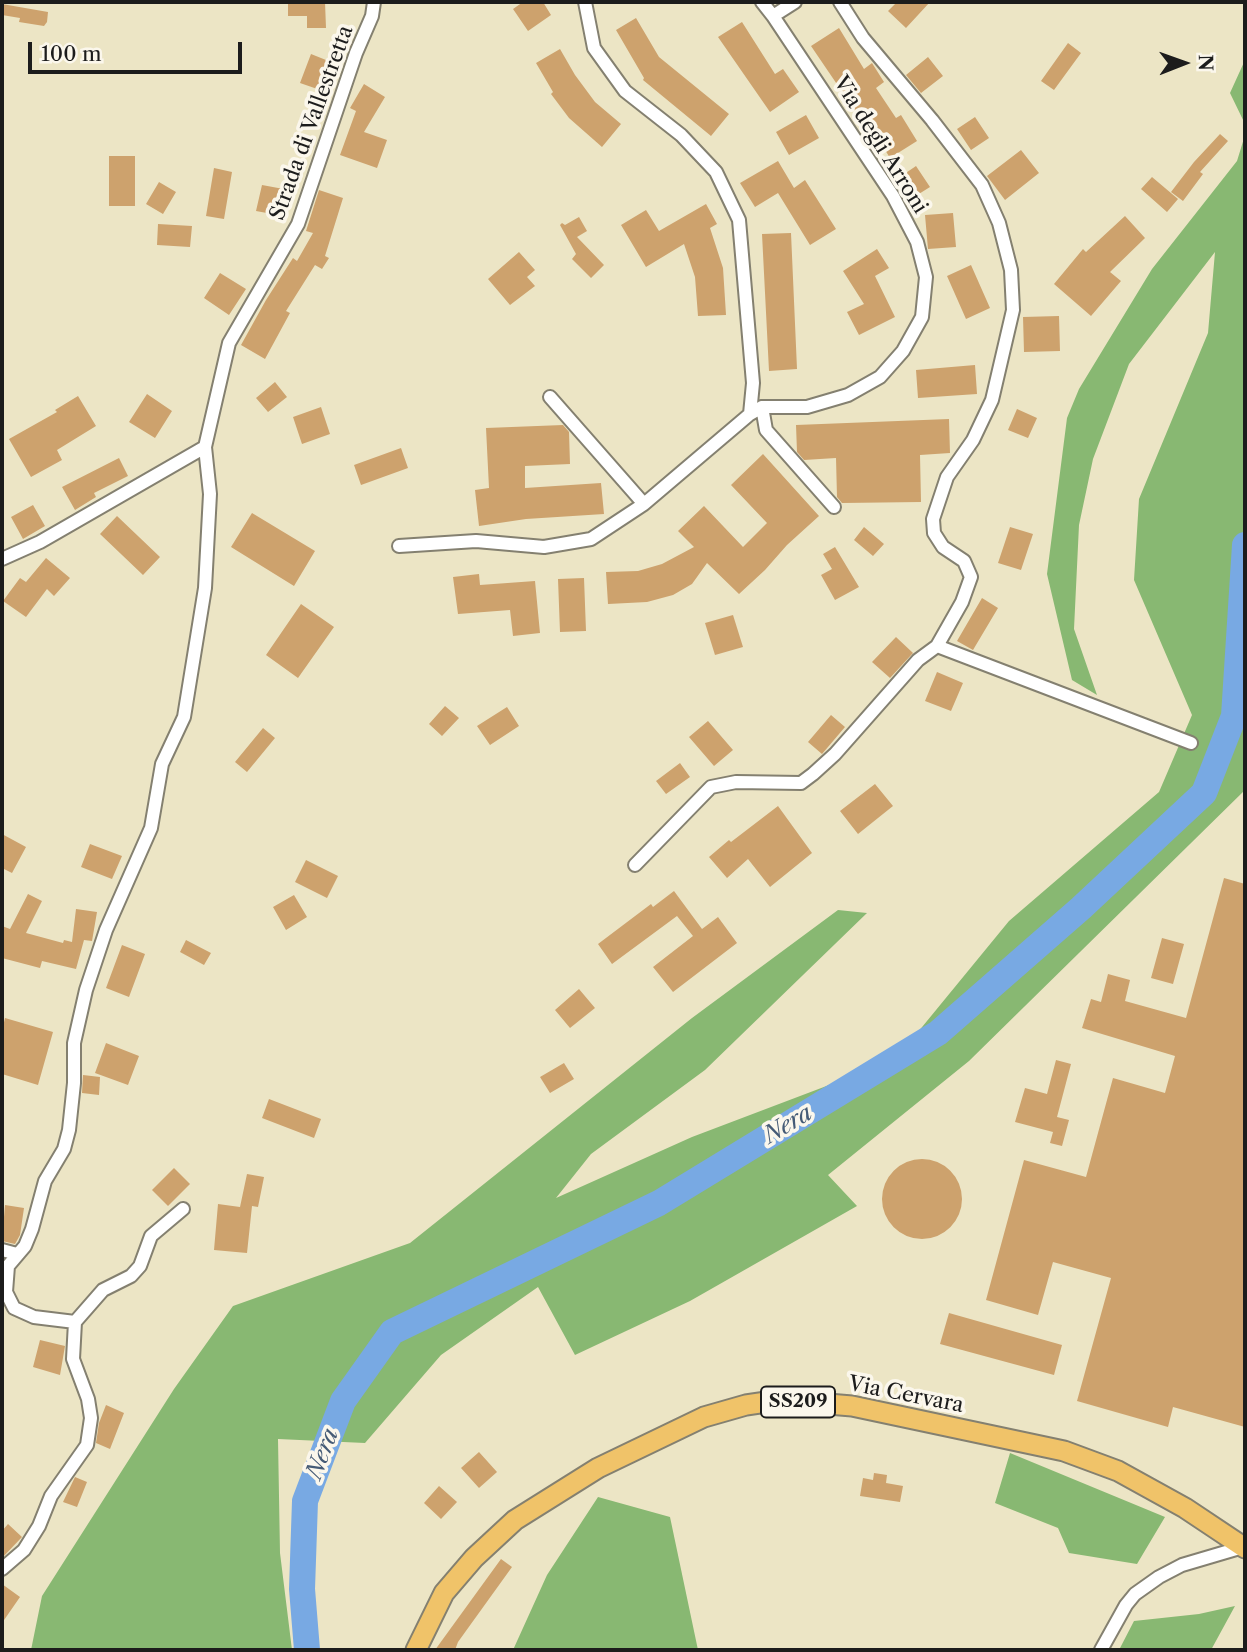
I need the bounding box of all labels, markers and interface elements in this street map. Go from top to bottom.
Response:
street label: Strada di Vallestretta [265,22,359,224]
scale bar [32,28,245,72]
north arrow [1149,28,1219,98]
text: 100 m [41,41,102,66]
text: N [1194,54,1217,71]
street label: Via degli Arroni [828,72,932,218]
water label: Nera [759,1100,817,1150]
street label: Via Cervara [846,1372,966,1418]
road number: SS209 [761,1386,835,1418]
water label: Nera [301,1425,345,1483]

